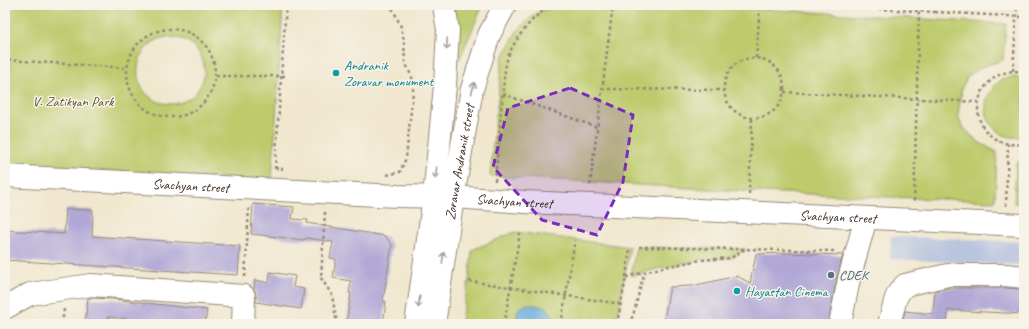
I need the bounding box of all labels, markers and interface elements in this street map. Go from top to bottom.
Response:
one-way arrow [443,37,451,50]
place label: Andranik Zoravar monument [344,57,435,90]
marker: Andranik Zoravar monument [331,68,341,78]
one-way arrow [470,82,477,95]
park label: V. Zatikyan Park [33,93,114,110]
street label: Zoravar Andranik street [441,101,478,221]
one-way arrow [432,166,440,179]
street label: Svachyan street [152,175,232,196]
street label: Svachyan street [476,190,555,212]
street label: Svachyan street [799,206,879,227]
one-way arrow [439,252,447,265]
place label: CDEK [839,267,870,284]
marker: CDEK [826,270,836,280]
place label: Hayastan Cinema [745,283,829,300]
marker: Hayastan Cinema [732,286,742,296]
one-way arrow [415,295,423,308]

